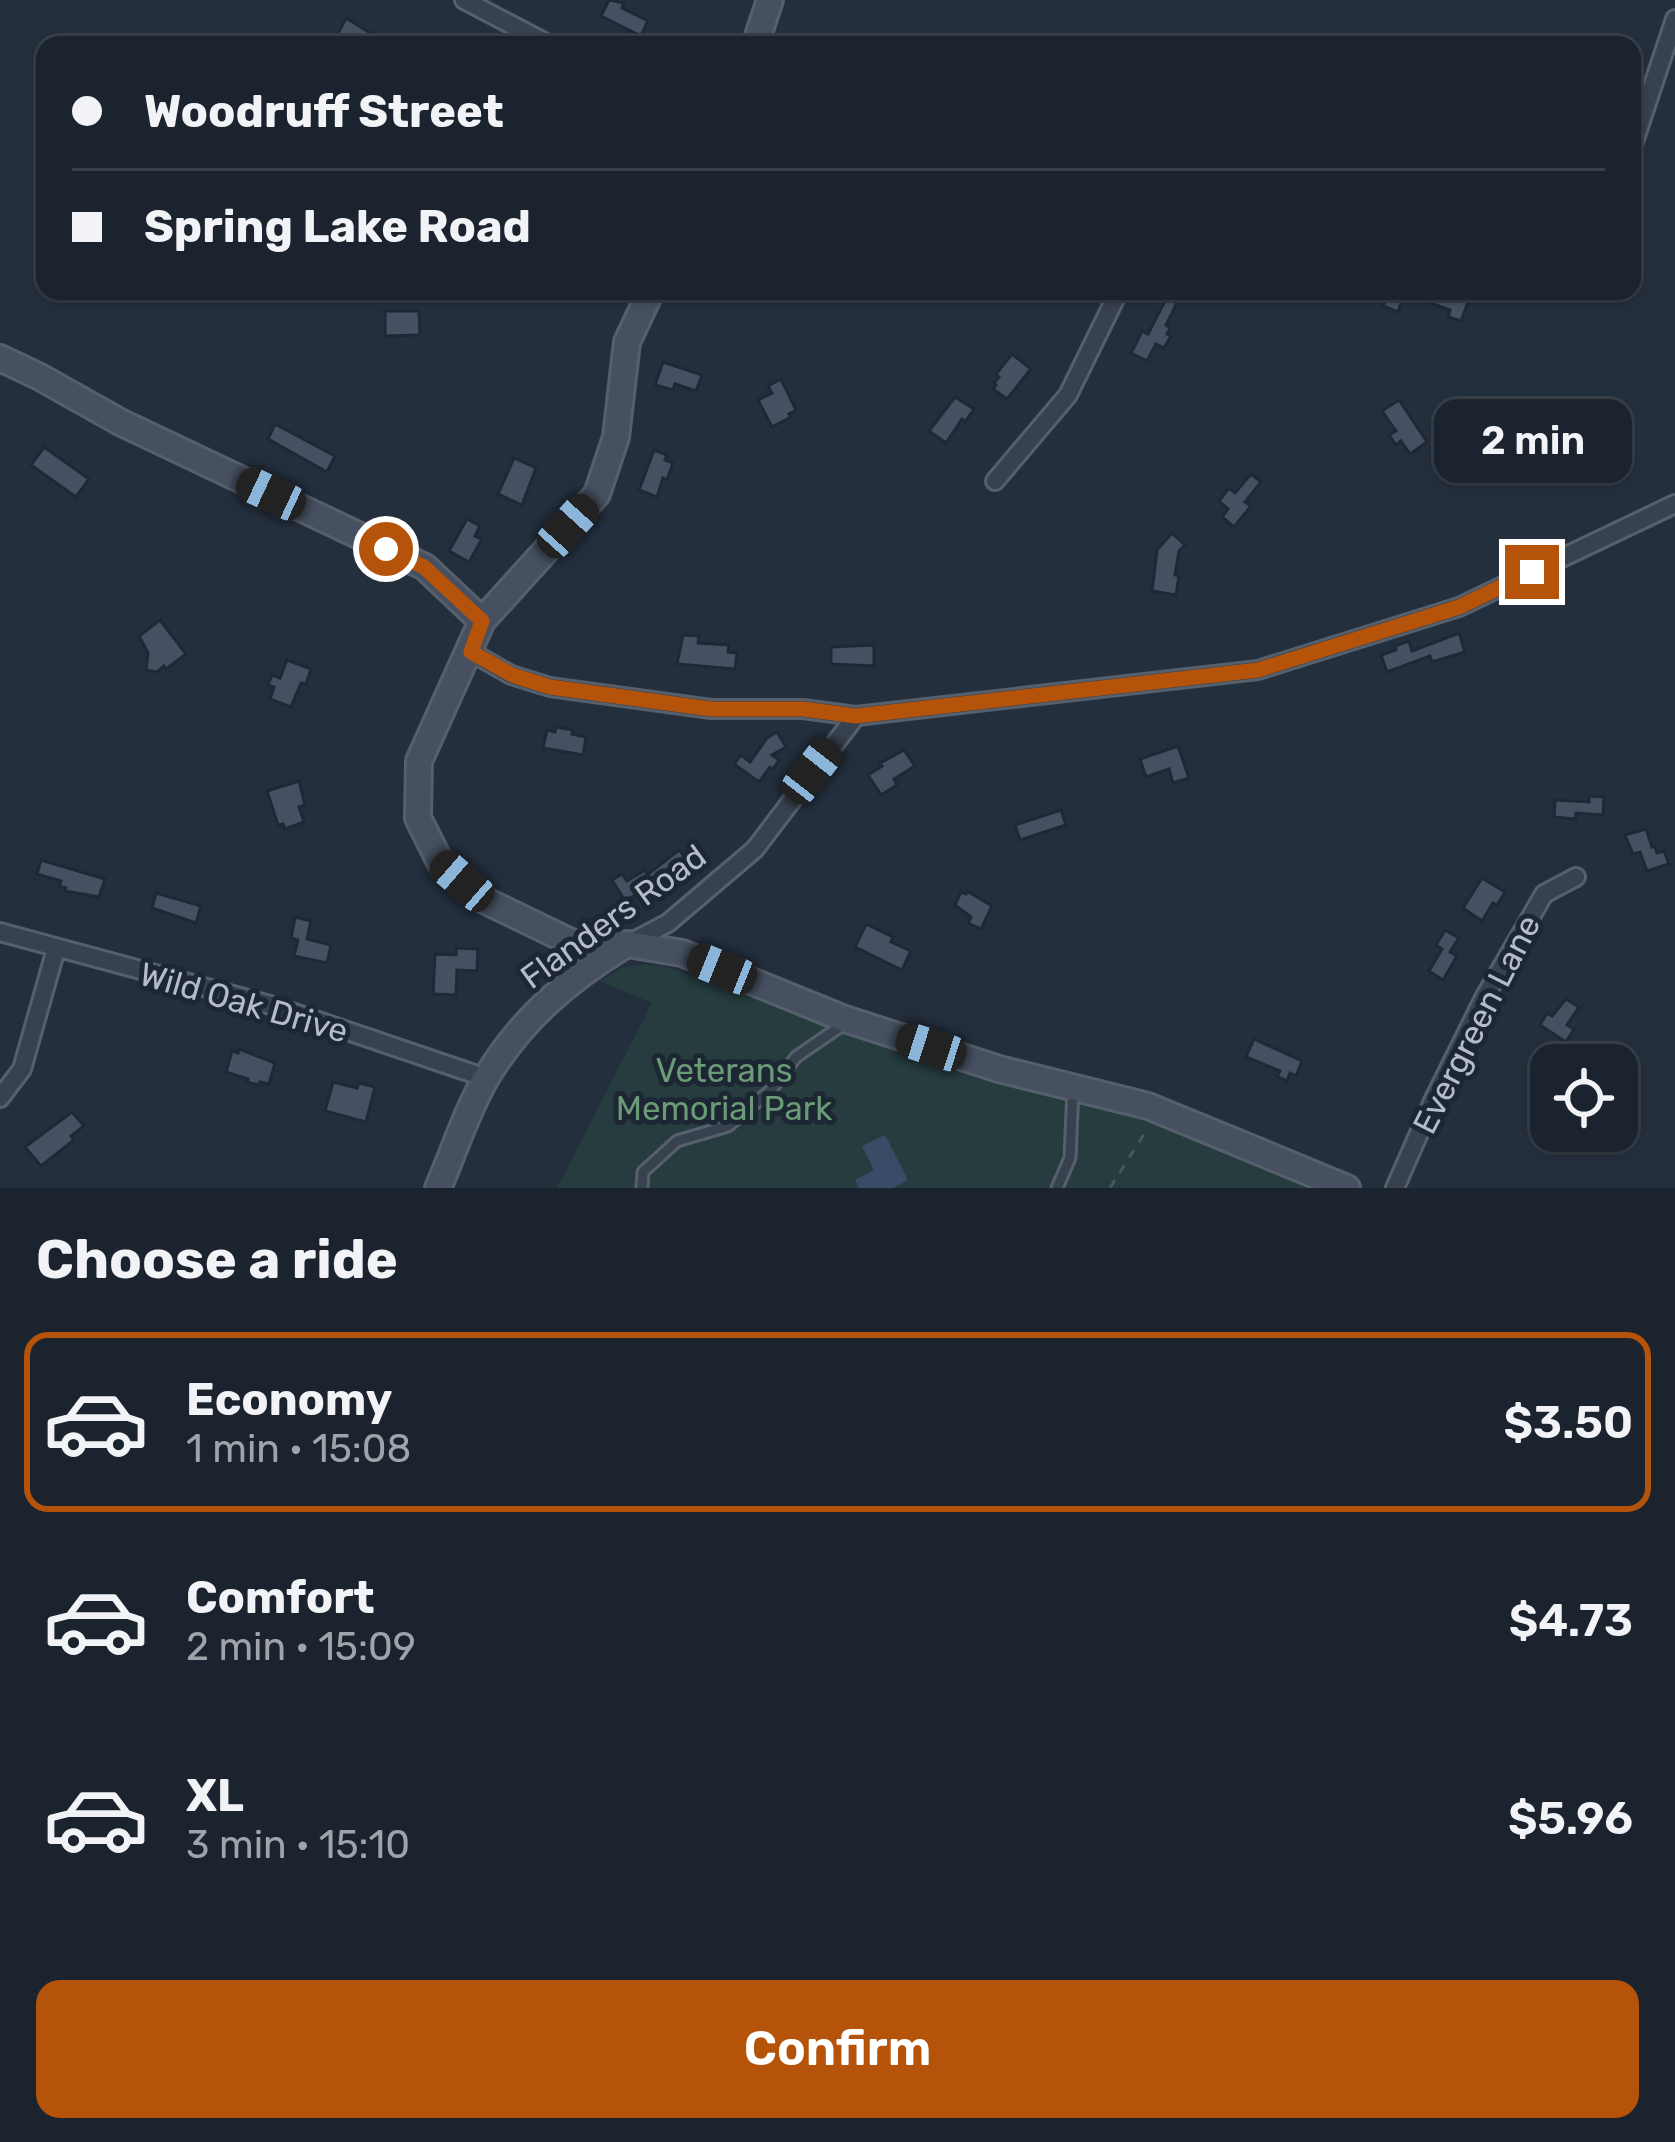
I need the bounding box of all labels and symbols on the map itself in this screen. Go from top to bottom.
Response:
callout: 2 min [1433,398,1631,482]
car [231,462,311,526]
car [531,487,605,565]
route start [359,522,413,576]
route end [1505,545,1559,599]
car [776,732,848,810]
street label: Flanders Road [513,836,713,997]
car [423,844,501,918]
street label: Evergreen Lane [1405,908,1548,1140]
car [682,939,762,999]
street label: Wild Oak Drive [135,954,353,1051]
car [891,1019,971,1075]
park label: Veterans Memorial Park [616,1051,832,1128]

